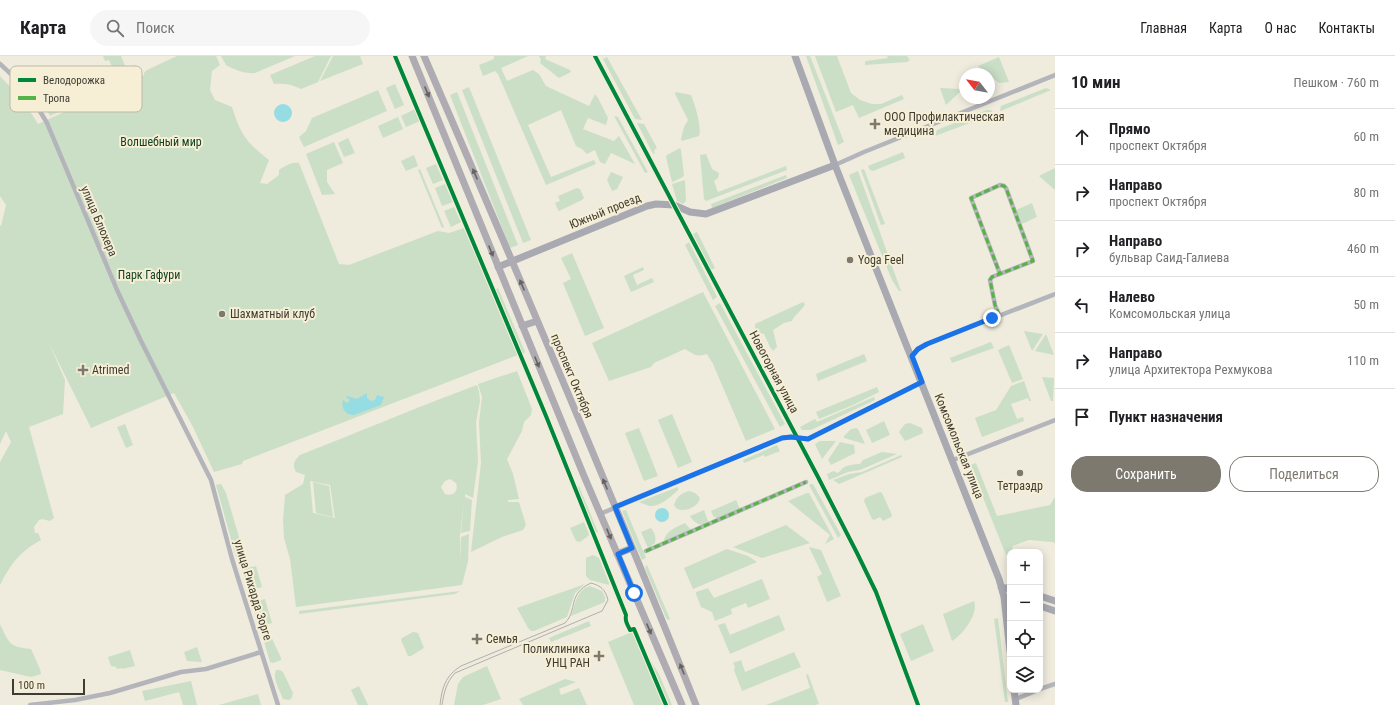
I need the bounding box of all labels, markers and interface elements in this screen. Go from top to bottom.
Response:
search box [90,10,370,46]
text: Карта [20,16,66,39]
icon: search [104,17,126,39]
text: Поиск [136,19,175,37]
text: Главная [1140,20,1187,36]
text: Карта [1209,20,1242,36]
text: О нас [1264,20,1296,36]
text: Контакты [1318,20,1375,36]
legend [10,66,142,112]
north arrow [959,68,995,104]
text: 10 мин [1071,72,1120,92]
text: Велодорожка [43,74,105,87]
text: Пешком · 760 m [1293,75,1379,90]
one-way arrow [423,86,430,98]
text: Тропа [43,92,70,105]
place label: ООО Профилактическая медицина [884,110,1005,138]
marker: ООО Профилактическая медицина [869,118,881,130]
text: Прямо [1109,120,1150,138]
icon: ahead [1071,126,1093,148]
text: 60 m [1353,129,1379,144]
park label: Волшебный мир [120,135,202,149]
text: проспект Октября [1109,138,1207,153]
one-way arrow [471,167,477,179]
text: Направо [1109,176,1162,194]
icon: right [1071,182,1093,204]
street label: улица Блюхера [78,184,120,259]
text: 80 m [1353,185,1379,200]
street label: Южный проезд [567,190,643,232]
text: проспект Октября [1109,194,1207,209]
text: Направо [1109,232,1162,250]
icon: right [1071,238,1093,260]
text: 460 m [1347,241,1379,256]
one-way arrow [488,245,495,257]
text: бульвар Саид-Галиева [1109,250,1229,265]
place label: Yoga Feel [858,253,904,267]
marker: Yoga Feel [845,255,855,265]
park label: Парк Гафури [118,268,180,282]
one-way arrow [518,278,524,290]
text: Налево [1109,288,1155,306]
icon: left [1071,294,1093,316]
text: 50 m [1353,297,1379,312]
text: Комсомольская улица [1109,306,1230,321]
place label: Шахматный клуб [230,307,315,321]
marker: Шахматный клуб [217,309,227,319]
route end [983,309,1001,327]
street label: Новогорная улица [746,328,802,416]
street label: проспект Октября [548,332,596,420]
text: Направо [1109,344,1162,362]
icon: right [1071,350,1093,372]
text: 110 m [1347,353,1379,368]
one-way arrow [535,357,541,369]
text: улица Архитектора Рехмукова [1109,362,1273,377]
place label: Atrimed [92,363,129,377]
marker: Atrimed [77,364,89,376]
street label: Комсомольская улица [932,391,987,501]
icon: arrive [1071,406,1093,428]
text: Пункт назначения [1109,408,1223,426]
button: Сохранить [1071,456,1221,492]
button: Поделиться [1229,456,1379,492]
marker: Тетраэдр [1015,468,1025,478]
one-way arrow [602,478,608,490]
place label: Тетраэдр [997,479,1043,493]
one-way arrow [606,528,612,540]
street label: улица Рихарда Зорге [231,538,275,642]
map controls [1007,549,1043,693]
button: + [1007,549,1043,585]
route start [625,584,643,602]
button: − [1007,585,1043,621]
button: locate [1007,621,1043,657]
one-way arrow [646,623,652,634]
place label: Семья [486,632,518,646]
marker: Семья [471,633,483,645]
place label: Поликлиника УНЦ РАН [523,642,590,670]
marker: Поликлиника УНЦ РАН [593,650,605,662]
button: layers [1007,657,1043,693]
one-way arrow [678,662,684,674]
scale bar [12,677,85,696]
text: 100 m [18,679,45,692]

